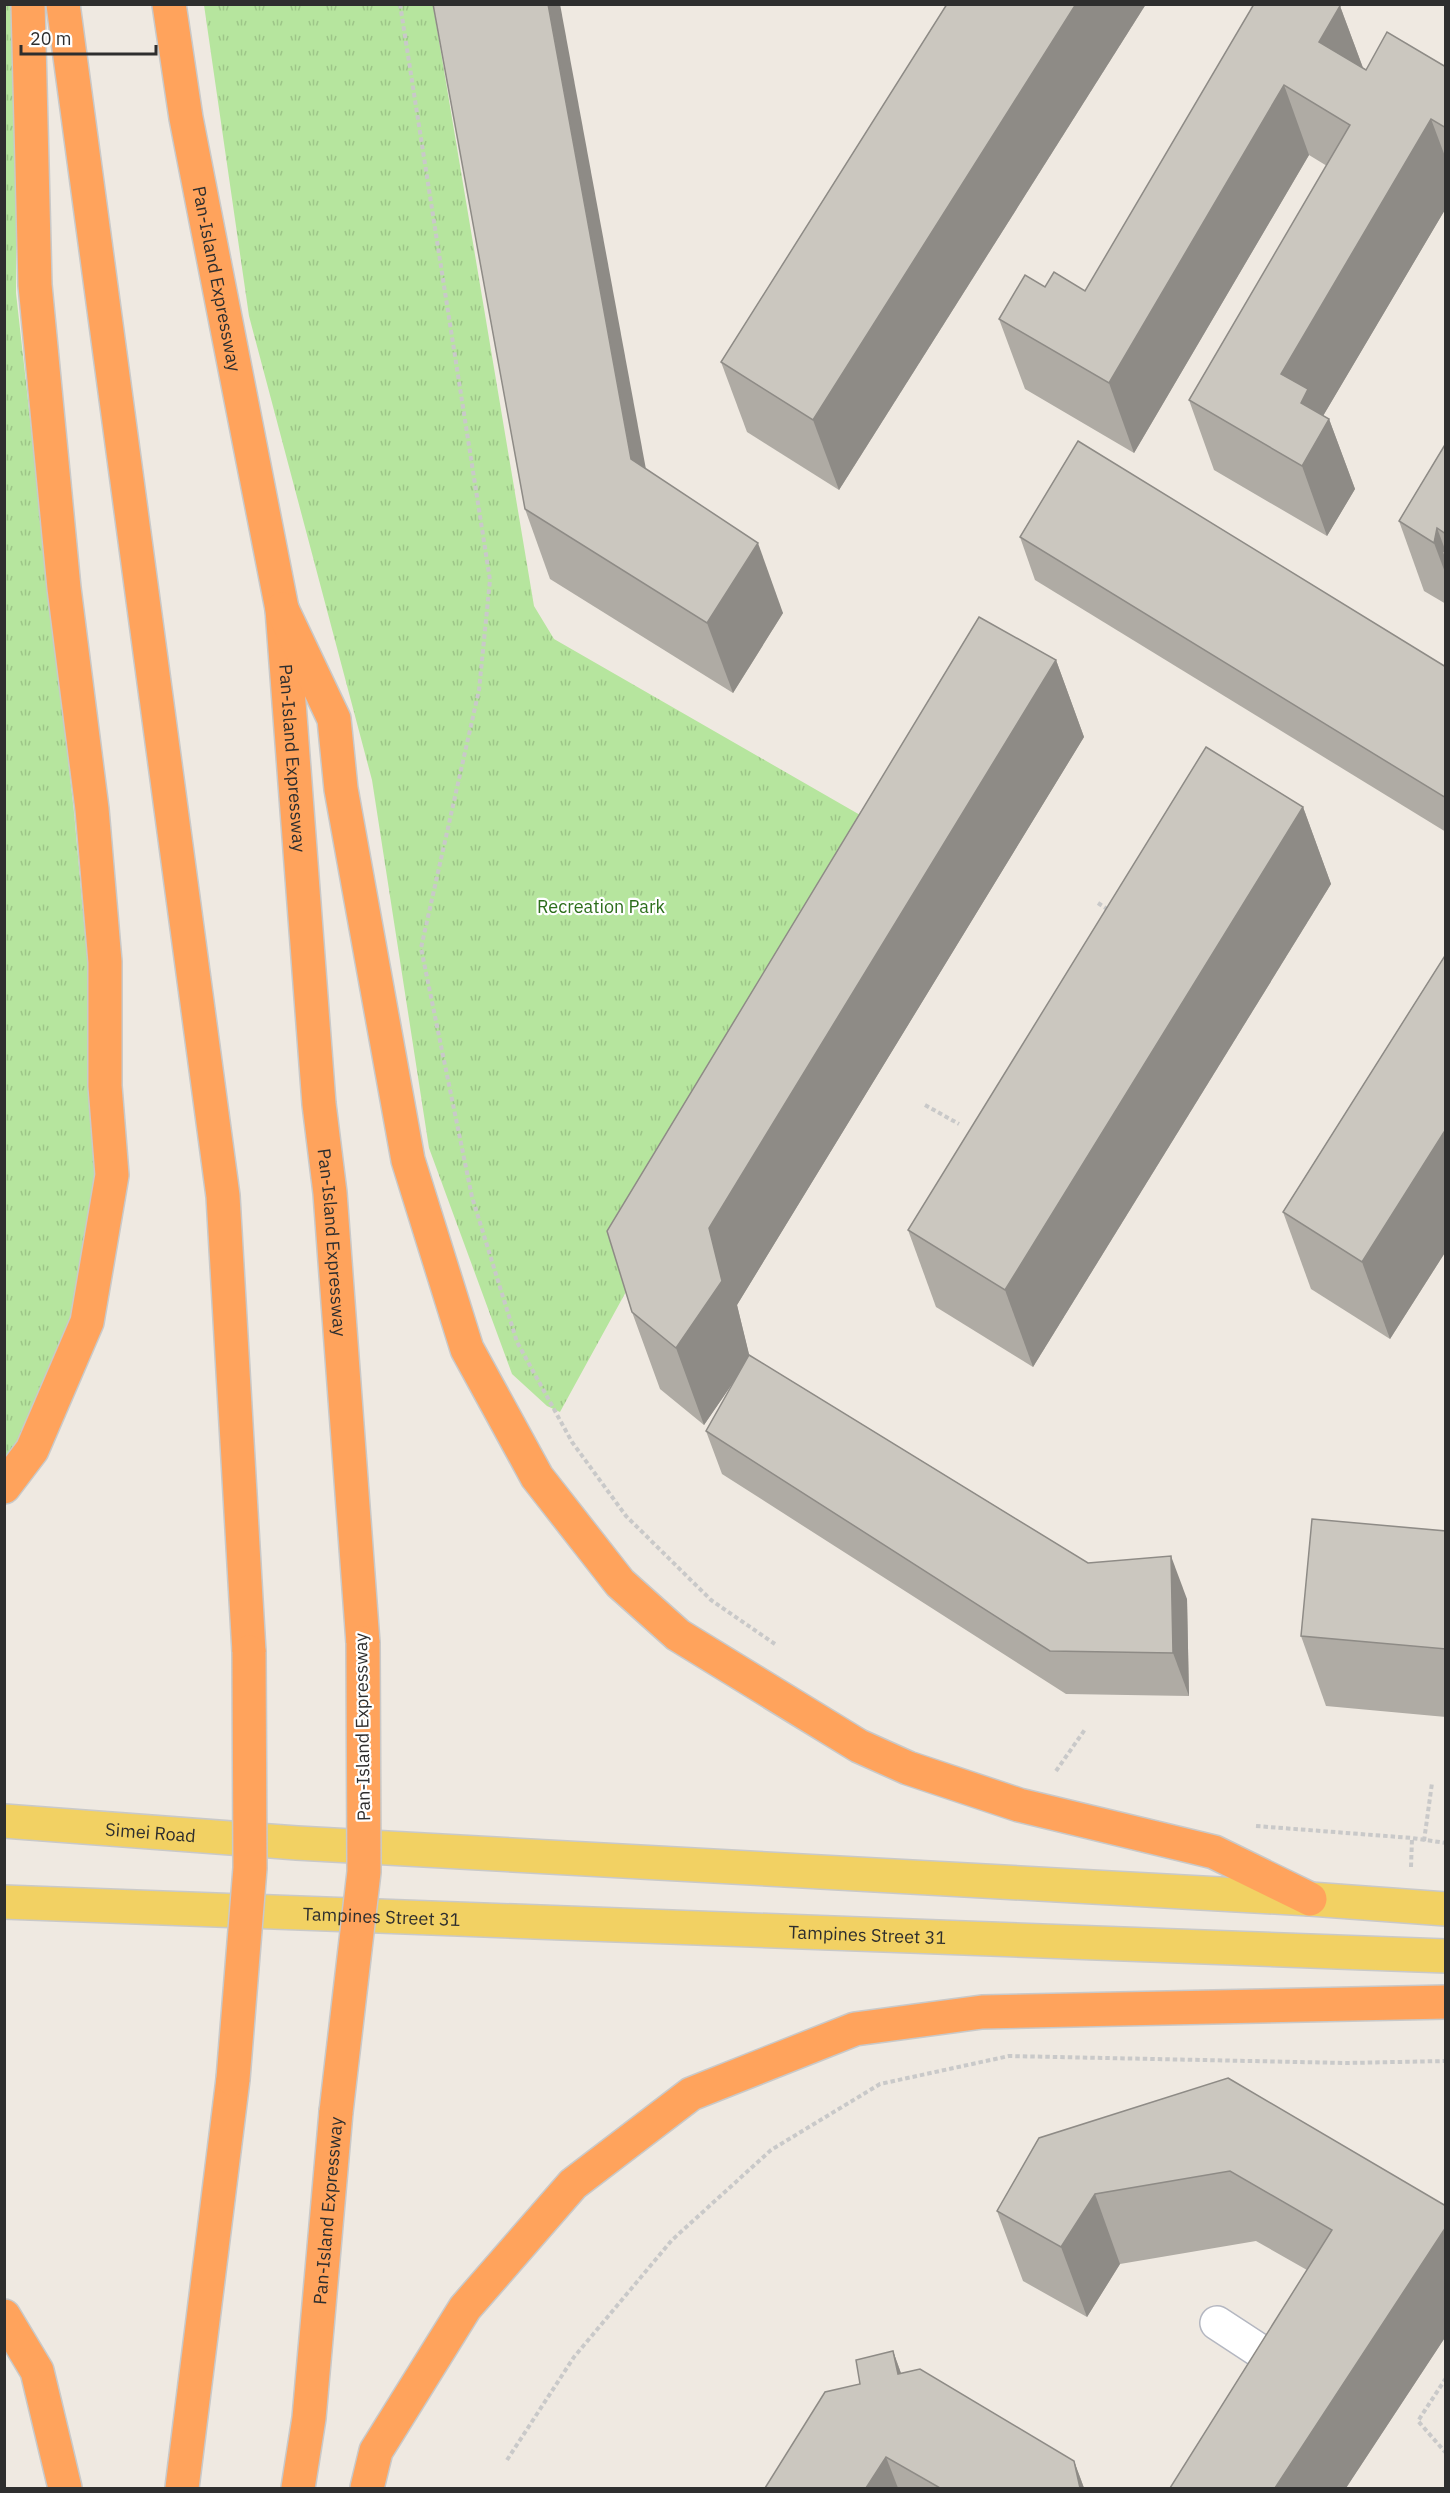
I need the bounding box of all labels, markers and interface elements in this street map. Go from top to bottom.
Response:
scale bar [21,18,156,56]
text: 20 m [30,27,72,50]
street label: Pan-Island Expressway [188,184,247,374]
street label: Pan-Island Expressway [275,663,312,853]
park label: Recreation Park [537,895,666,918]
street label: Pan-Island Expressway [313,1147,352,1337]
street label: Pan-Island Expressway [349,1633,375,1821]
street label: Simei Road [104,1817,197,1847]
street label: Tampines Street 31 [302,1902,461,1931]
street label: Tampines Street 31 [788,1920,947,1949]
street label: Pan-Island Expressway [308,2116,347,2306]

